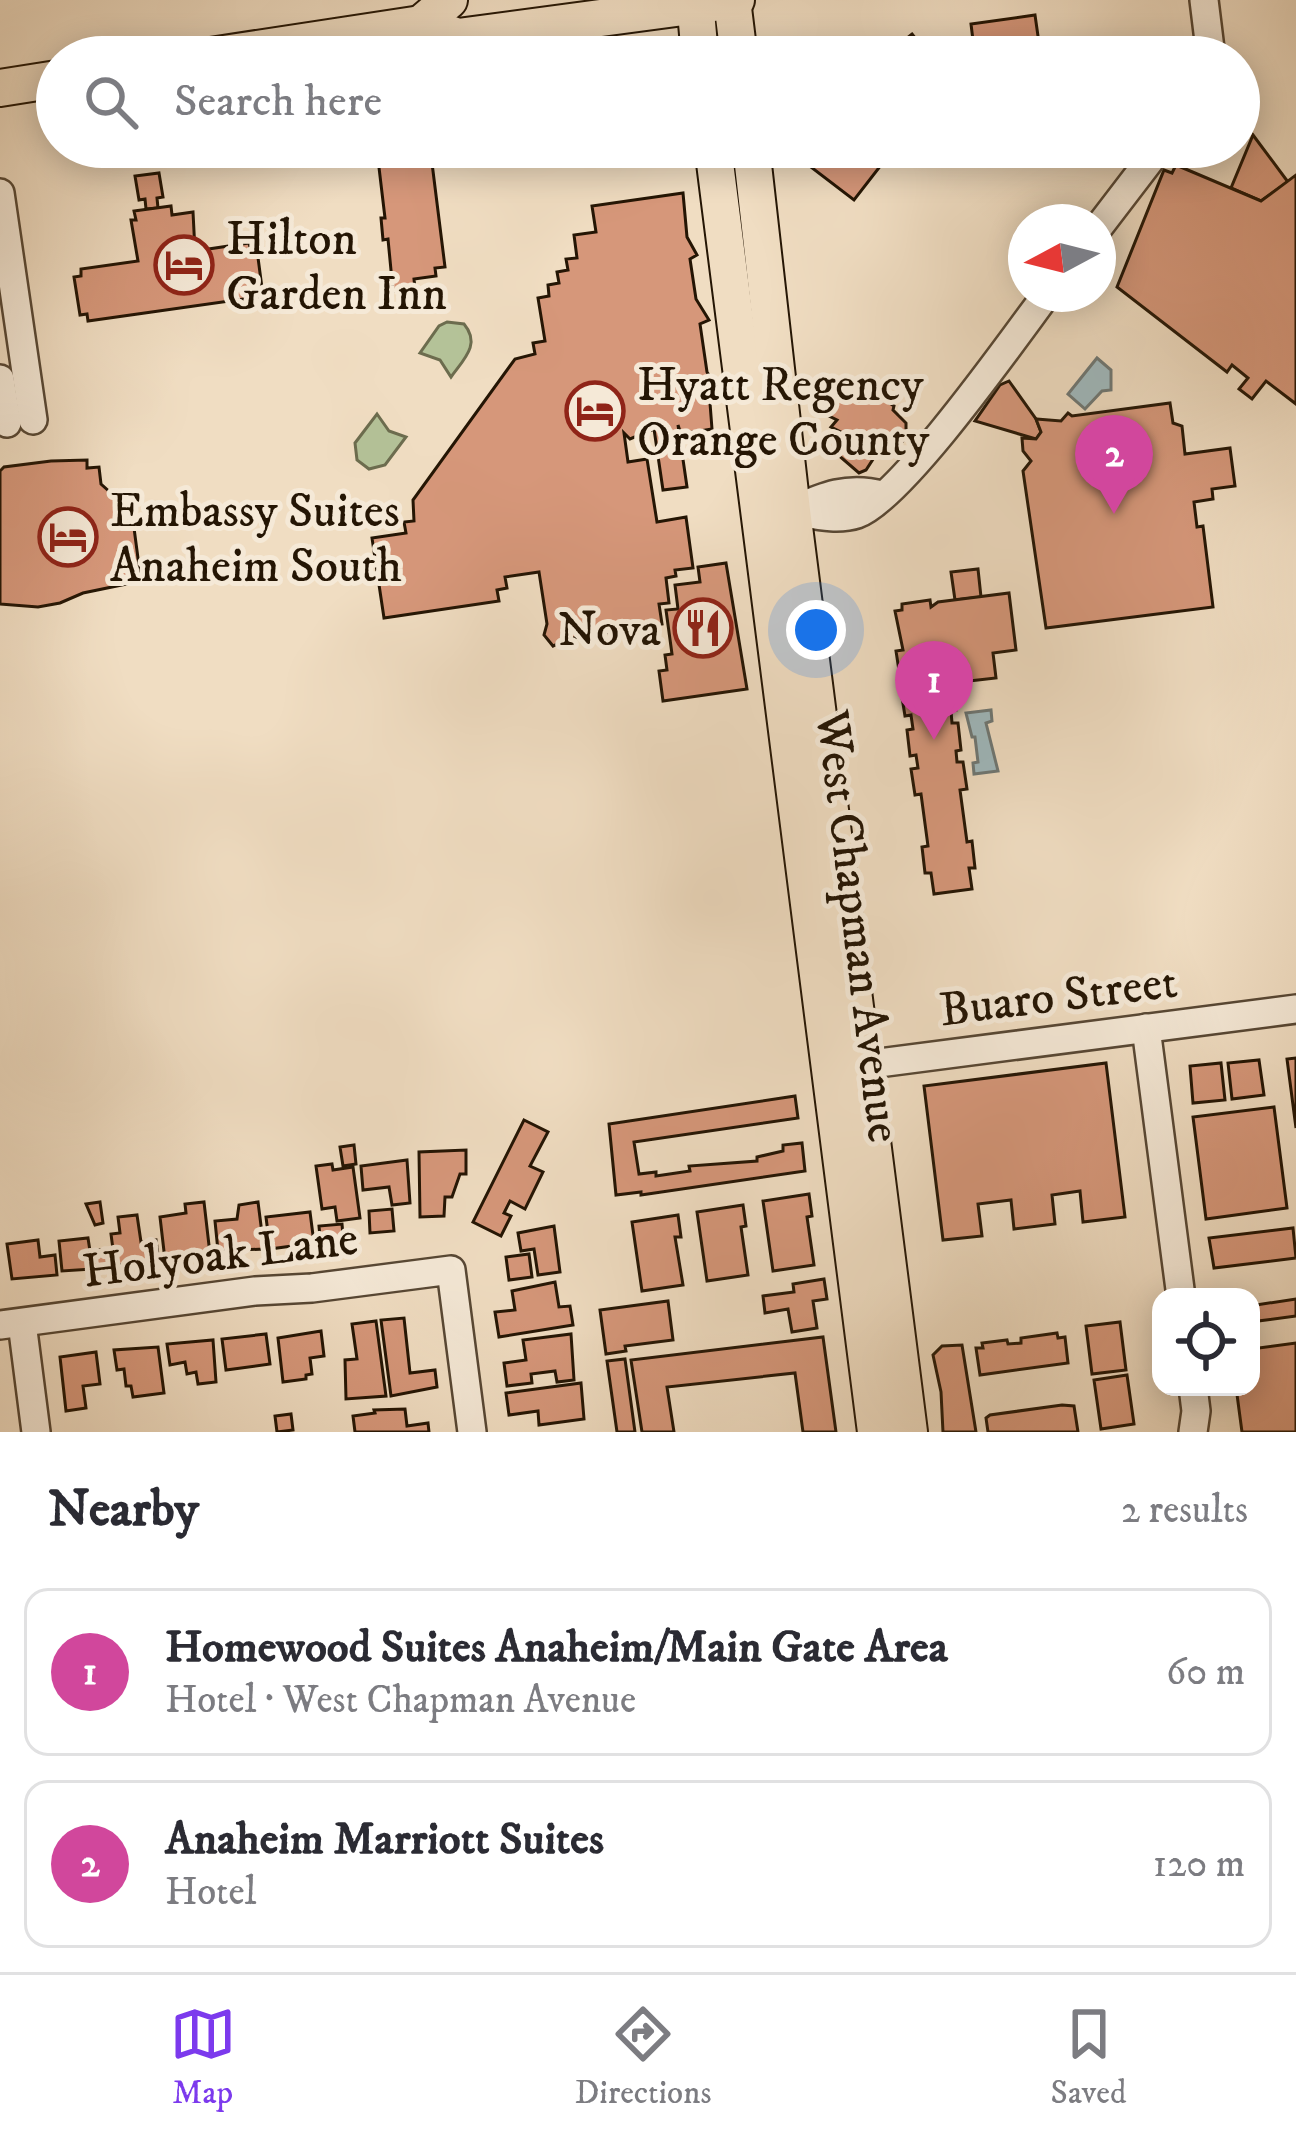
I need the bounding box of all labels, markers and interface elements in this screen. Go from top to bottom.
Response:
search box [36,36,1260,168]
icon: search [78,69,144,135]
text: Search here [174,74,382,130]
north arrow [1008,204,1116,312]
place label: Hilton Garden Inn [226,210,447,325]
hotel icon: Hilton Garden Inn [153,234,215,296]
place label: Hyatt Regency Orange County [637,356,930,471]
hotel icon: Hyatt Regency Orange County [564,380,626,442]
pin: 2 [1075,415,1153,514]
place label: Embassy Suites Anaheim South [110,482,402,597]
hotel icon: Embassy Suites Anaheim South [37,506,99,568]
restaurant icon: Nova [672,597,734,659]
your location [786,600,846,660]
place label: Nova [558,601,662,661]
pin: 1 [895,641,973,740]
street label: West Chapman Avenue [801,706,913,1146]
street label: Buaro Street [936,953,1181,1041]
street label: Holyoak Lane [79,1209,361,1303]
map controls [1152,1288,1260,1396]
button: locate [1152,1288,1260,1396]
text: Nearby [48,1478,199,1542]
text: 2 results [1121,1486,1248,1535]
text: Homewood Suites Anaheim/Main Gate Area [165,1620,948,1676]
text: 1 [83,1648,97,1697]
text: 60 m [1166,1648,1245,1697]
text: Hotel · West Chapman Avenue [165,1676,636,1725]
text: Anaheim Marriott Suites [165,1812,604,1868]
text: 2 [80,1840,100,1889]
text: 120 m [1153,1840,1245,1889]
text: Hotel [165,1868,256,1917]
tab: Map [170,2001,236,2114]
tab: Directions [575,2001,711,2114]
tab: Saved [1051,2001,1126,2114]

